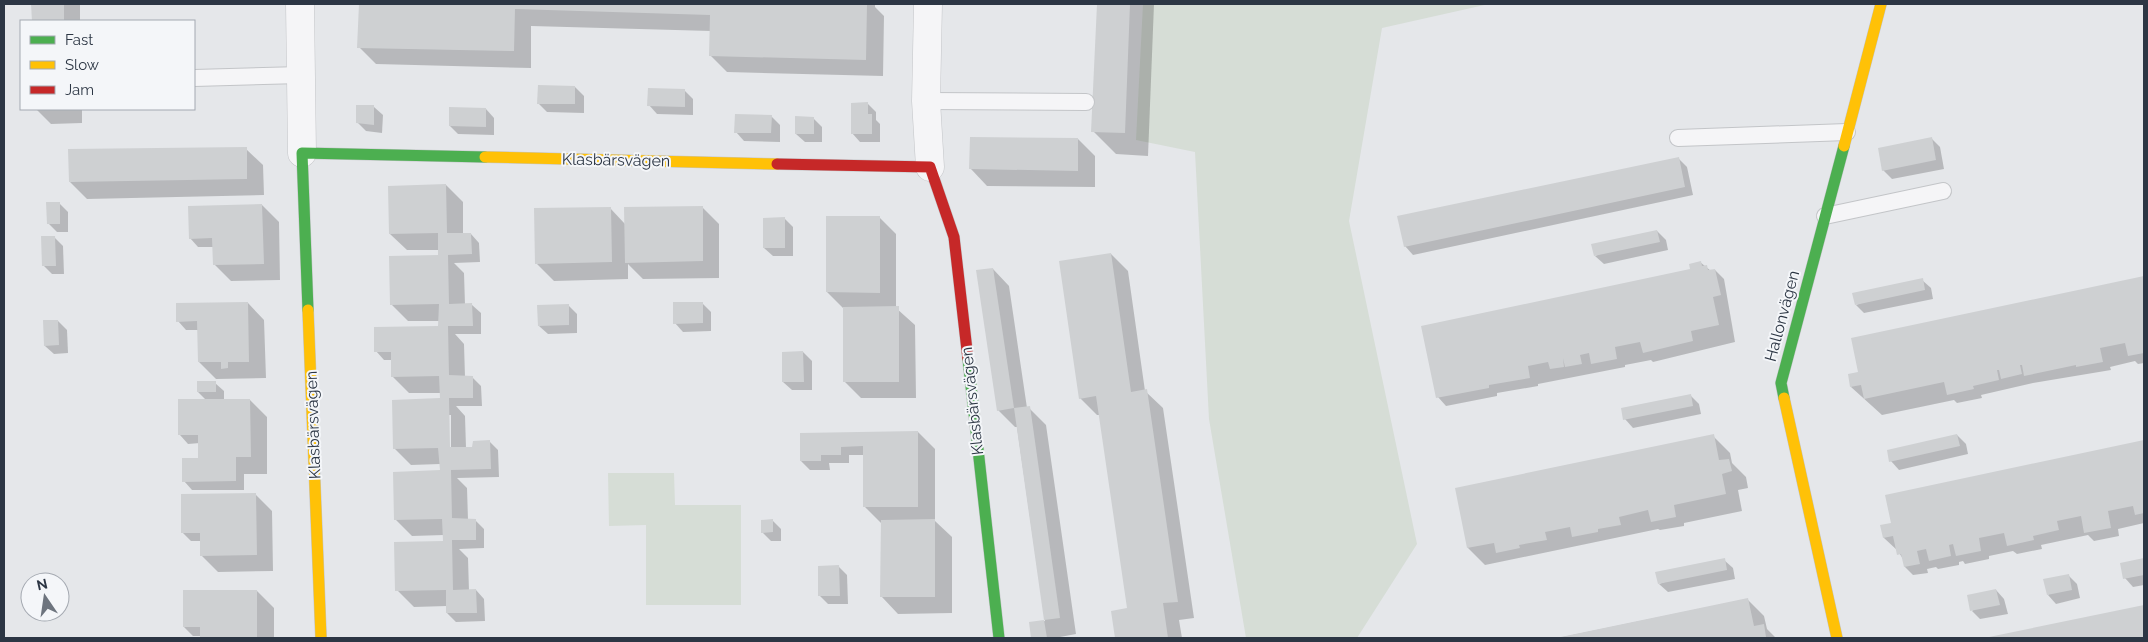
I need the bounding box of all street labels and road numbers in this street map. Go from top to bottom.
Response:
street label: Klasbärsvägen [562,150,670,170]
street label: Hallonvägen [1761,268,1803,364]
street label: Klasbärsvägen [957,346,987,456]
street label: Klasbärsvägen [302,370,324,480]

